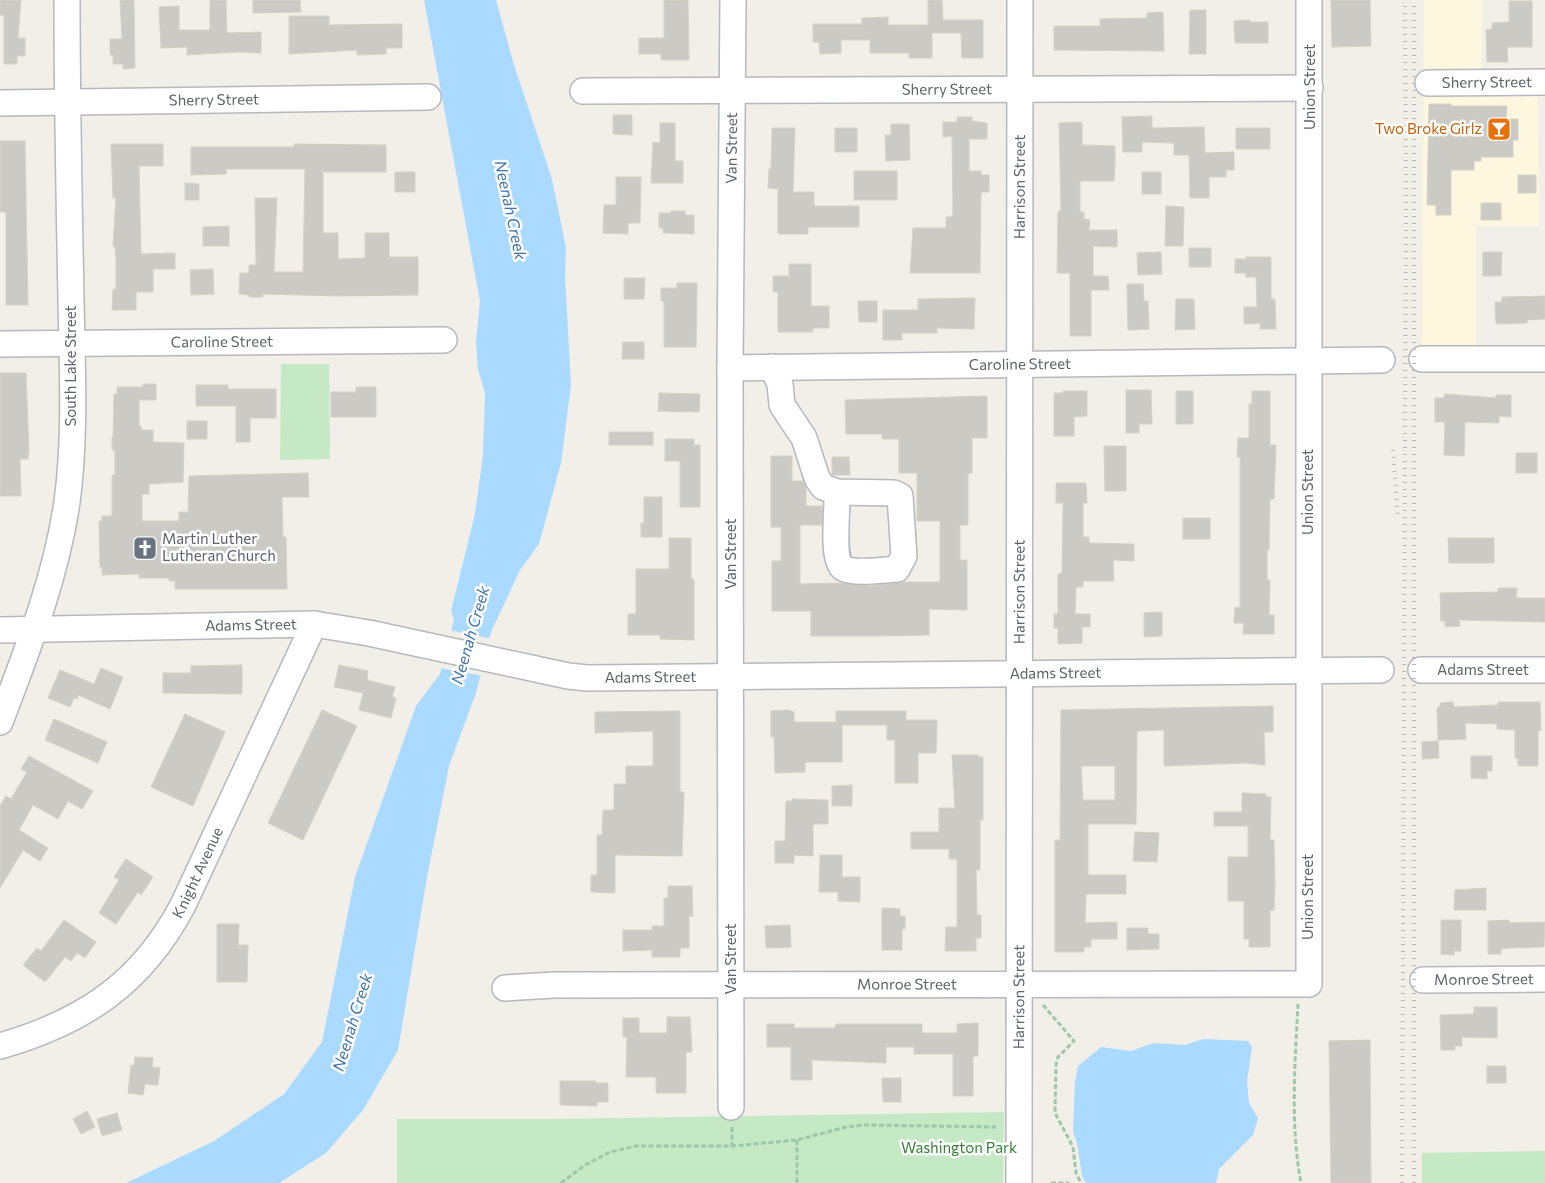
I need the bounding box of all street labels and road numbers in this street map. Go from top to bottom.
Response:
street label: Union Street [1300,44,1318,130]
street label: Sherry Street [1442,72,1532,91]
street label: Sherry Street [902,79,992,98]
street label: Sherry Street [169,89,259,109]
street label: Van Street [722,112,740,184]
street label: Harrison Street [1010,135,1028,239]
street label: South Lake Street [61,305,79,427]
street label: Caroline Street [171,332,273,350]
street label: Caroline Street [969,354,1071,373]
street label: Union Street [1298,449,1316,535]
street label: Van Street [721,518,739,590]
street label: Harrison Street [1009,540,1028,644]
street label: Adams Street [205,614,297,634]
street label: Adams Street [1437,660,1529,678]
street label: Adams Street [1010,663,1101,682]
street label: Adams Street [605,667,696,686]
street label: Knight Avenue [168,824,226,921]
street label: Union Street [1298,854,1316,940]
street label: Van Street [721,923,739,995]
street label: Harrison Street [1009,945,1027,1049]
street label: Monroe Street [1434,969,1534,988]
street label: Monroe Street [857,974,957,993]

